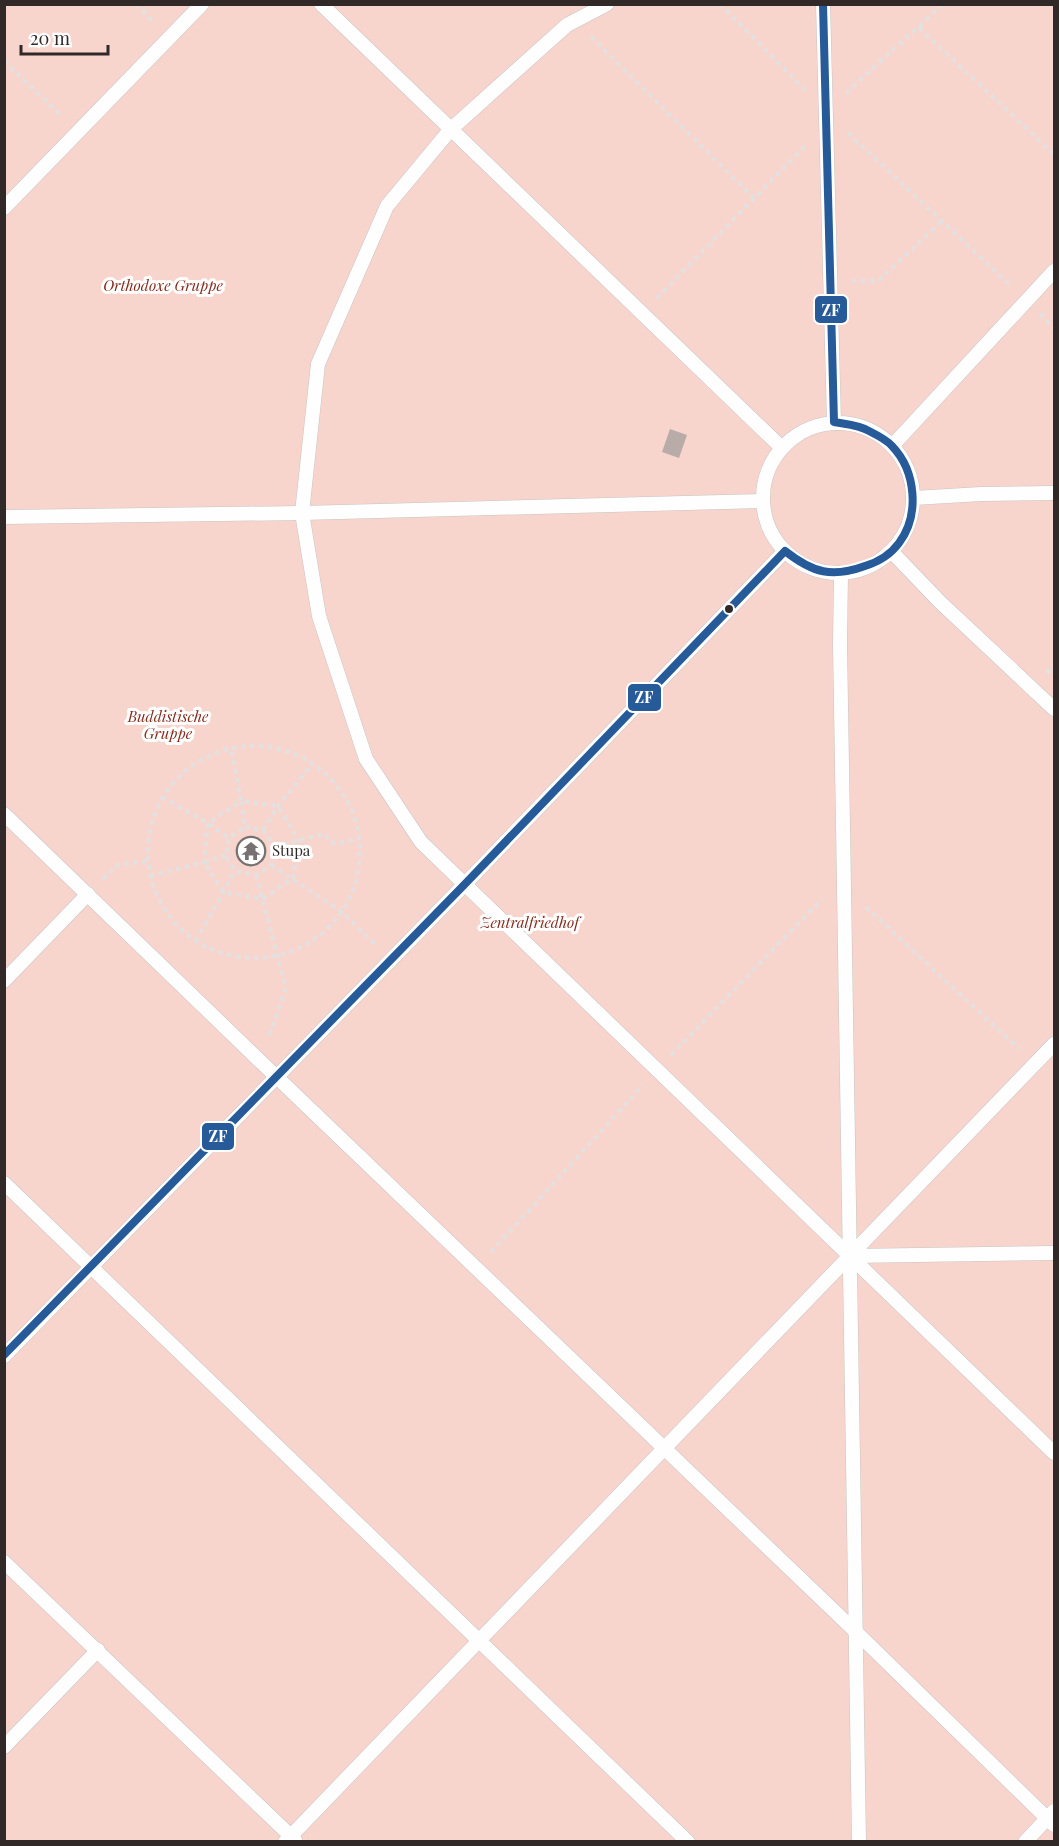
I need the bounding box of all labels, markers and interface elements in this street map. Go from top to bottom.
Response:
scale bar [21,18,108,56]
text: 20 m [30,26,70,50]
park label: Orthodoxe Gruppe [103,275,223,295]
line badge: ZF [814,295,848,324]
text: ZF [821,299,841,320]
unlabelled marker [723,603,735,615]
line badge: ZF [627,683,662,712]
text: ZF [634,686,654,707]
park label: Buddistische Gruppe [127,706,209,743]
temple icon: Stupa [235,835,267,867]
place label: Stupa [272,840,311,860]
park label: Zentralfriedhof [480,912,582,932]
line badge: ZF [201,1122,235,1151]
text: ZF [208,1125,228,1146]

